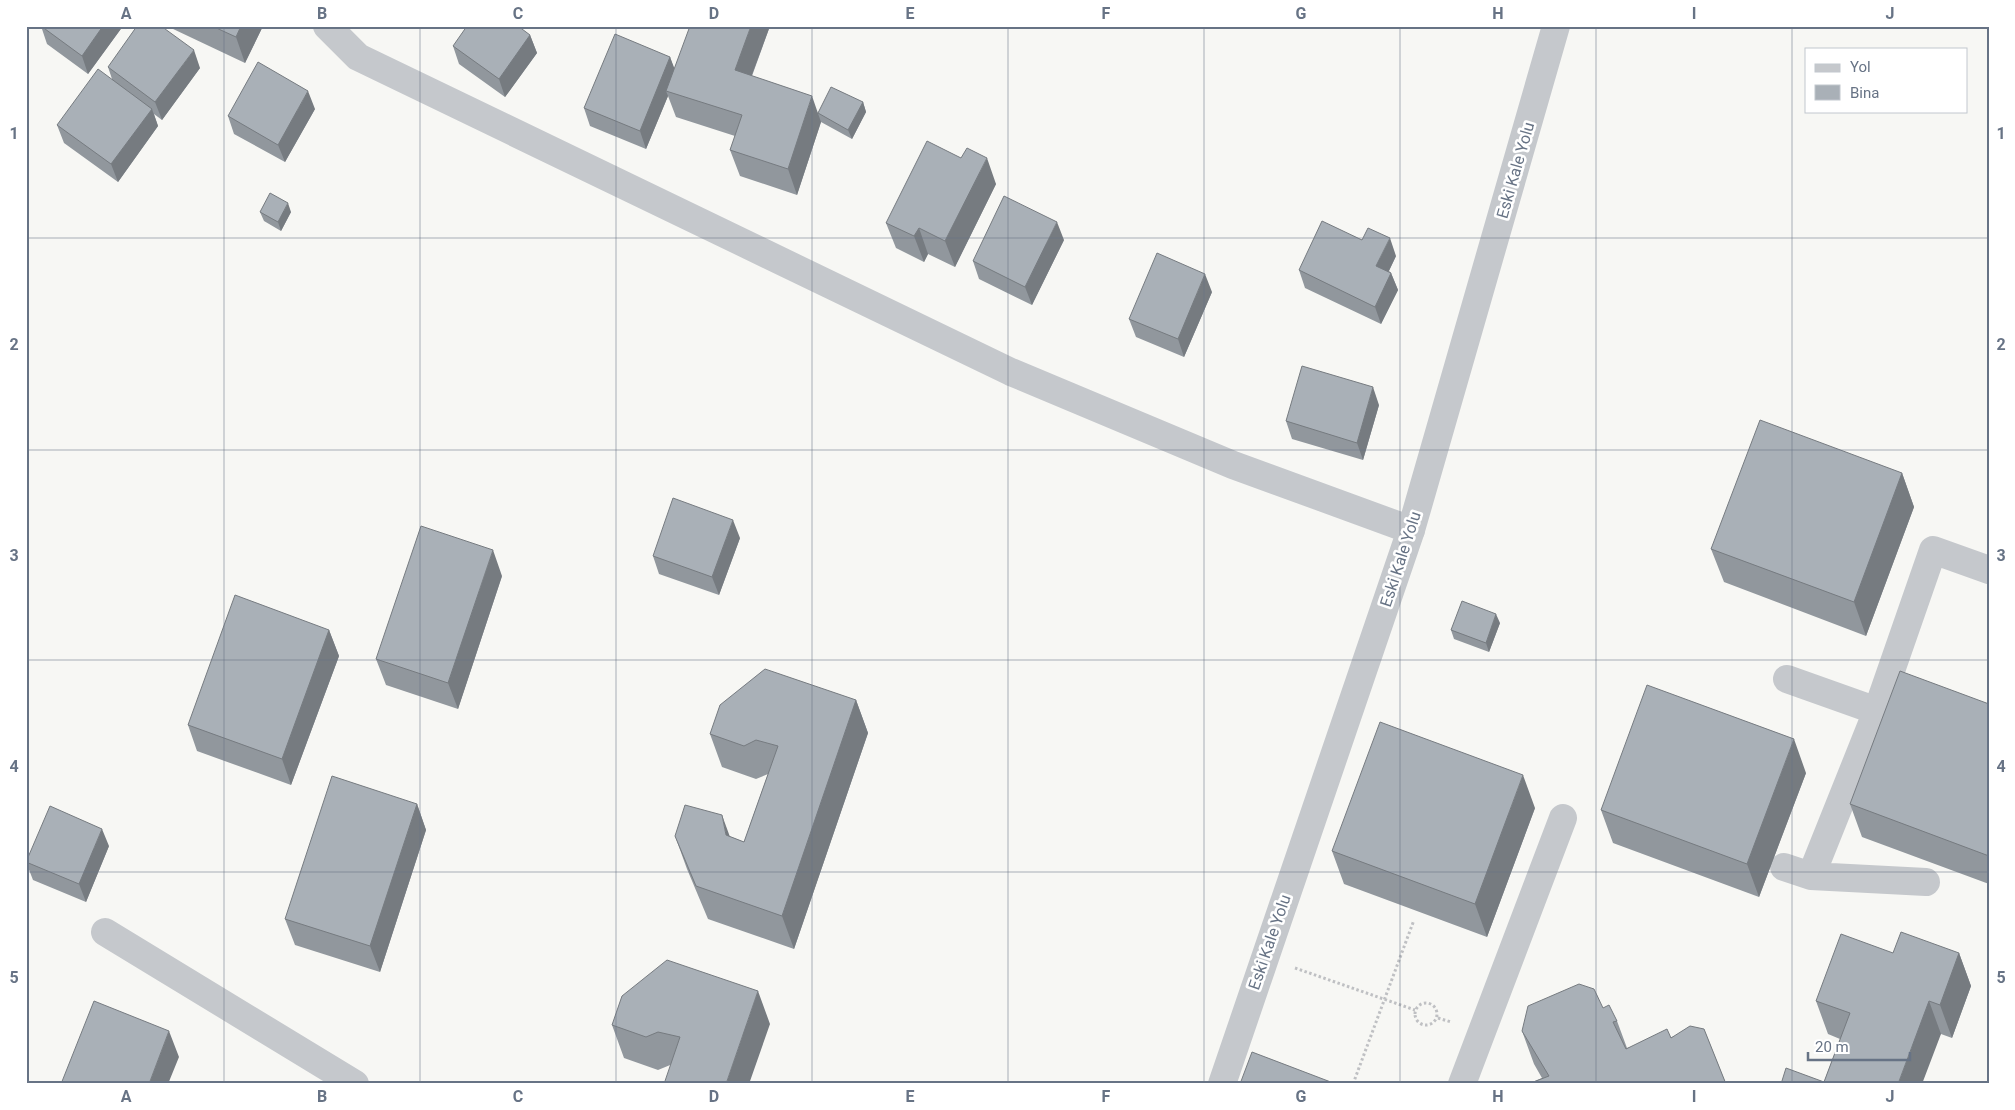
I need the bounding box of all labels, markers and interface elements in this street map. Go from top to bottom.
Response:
text: A [121,4,132,23]
text: B [317,4,327,23]
text: C [513,4,523,23]
text: D [709,4,719,23]
text: E [906,4,915,23]
text: F [1102,4,1111,23]
text: G [1296,4,1307,23]
text: H [1492,4,1504,23]
text: I [1692,4,1696,23]
text: J [1886,4,1894,23]
legend [1805,48,1968,112]
text: Yol [1850,58,1871,76]
text: Bina [1850,84,1879,102]
street label: Eski Kale Yolu [1493,120,1538,221]
text: 1 [9,124,19,143]
text: 1 [1996,124,2006,143]
text: 2 [9,335,19,354]
text: 2 [1996,335,2006,354]
street label: Eski Kale Yolu [1376,509,1425,609]
text: 3 [9,546,19,565]
text: 3 [1996,546,2006,565]
text: 4 [9,757,19,776]
text: 4 [1996,757,2006,776]
street label: Eski Kale Yolu [1244,892,1295,992]
text: 5 [9,968,19,987]
text: 5 [1996,968,2006,987]
scale bar [1808,1030,1910,1062]
text: 20 m [1815,1038,1849,1056]
text: A [121,1087,132,1106]
text: B [317,1087,327,1106]
text: C [513,1087,523,1106]
text: D [709,1087,719,1106]
text: E [906,1087,915,1106]
text: F [1102,1087,1111,1106]
text: G [1296,1087,1307,1106]
text: H [1492,1087,1504,1106]
text: I [1692,1087,1696,1106]
text: J [1886,1087,1894,1106]

